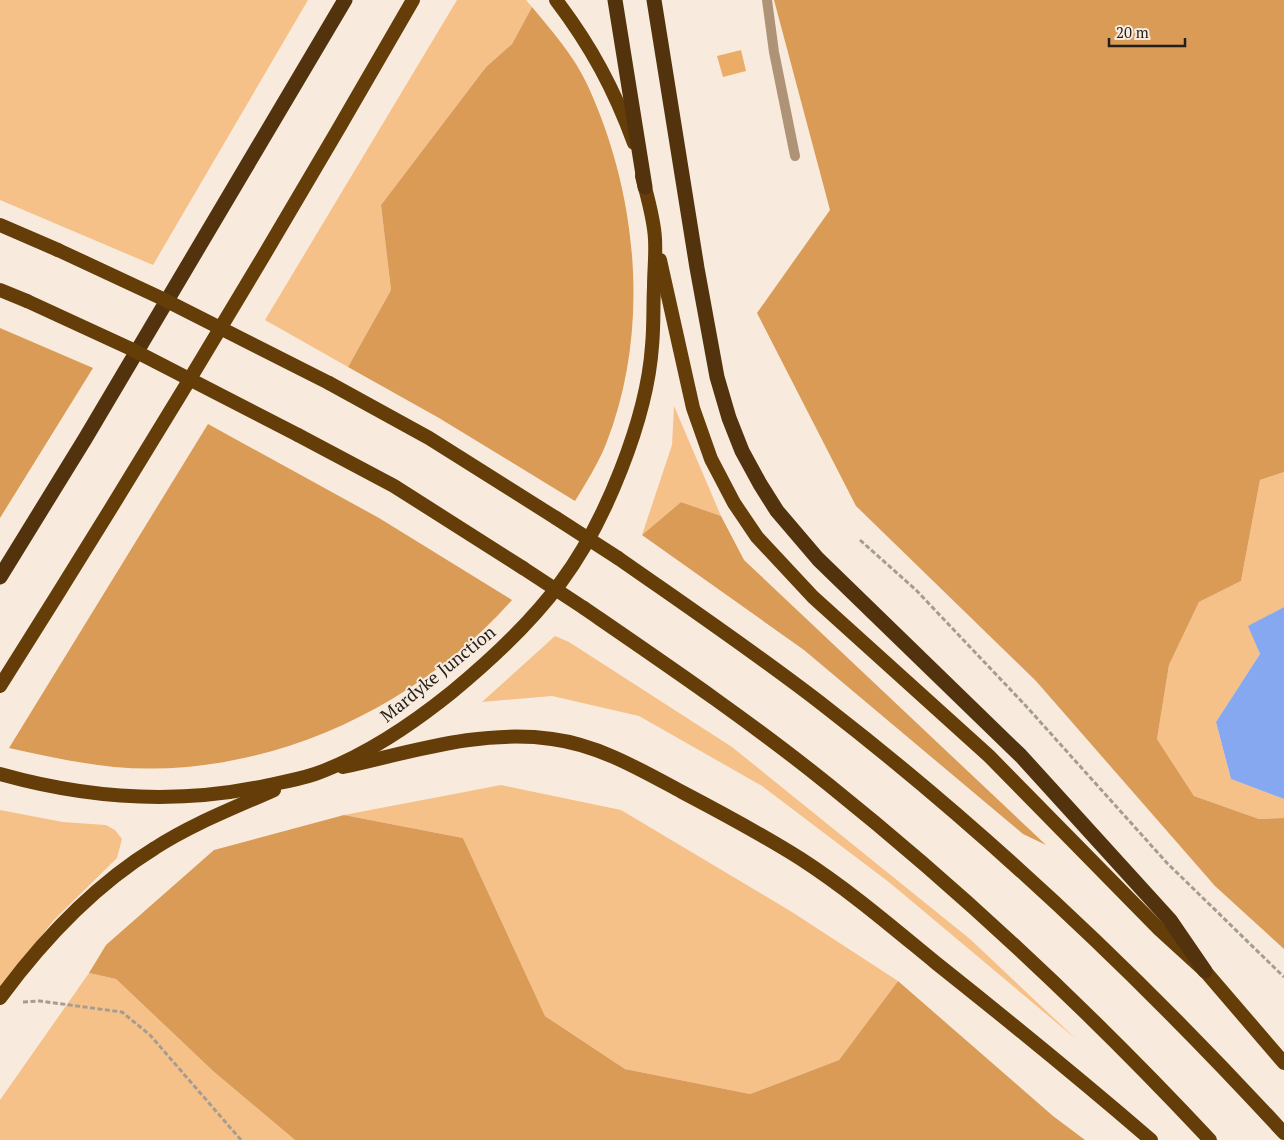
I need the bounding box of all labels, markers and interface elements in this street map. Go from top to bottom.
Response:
scale bar [1109,15,1185,47]
text: 20 m [1116,22,1149,42]
street label: Mardyke Junction [375,619,500,727]

